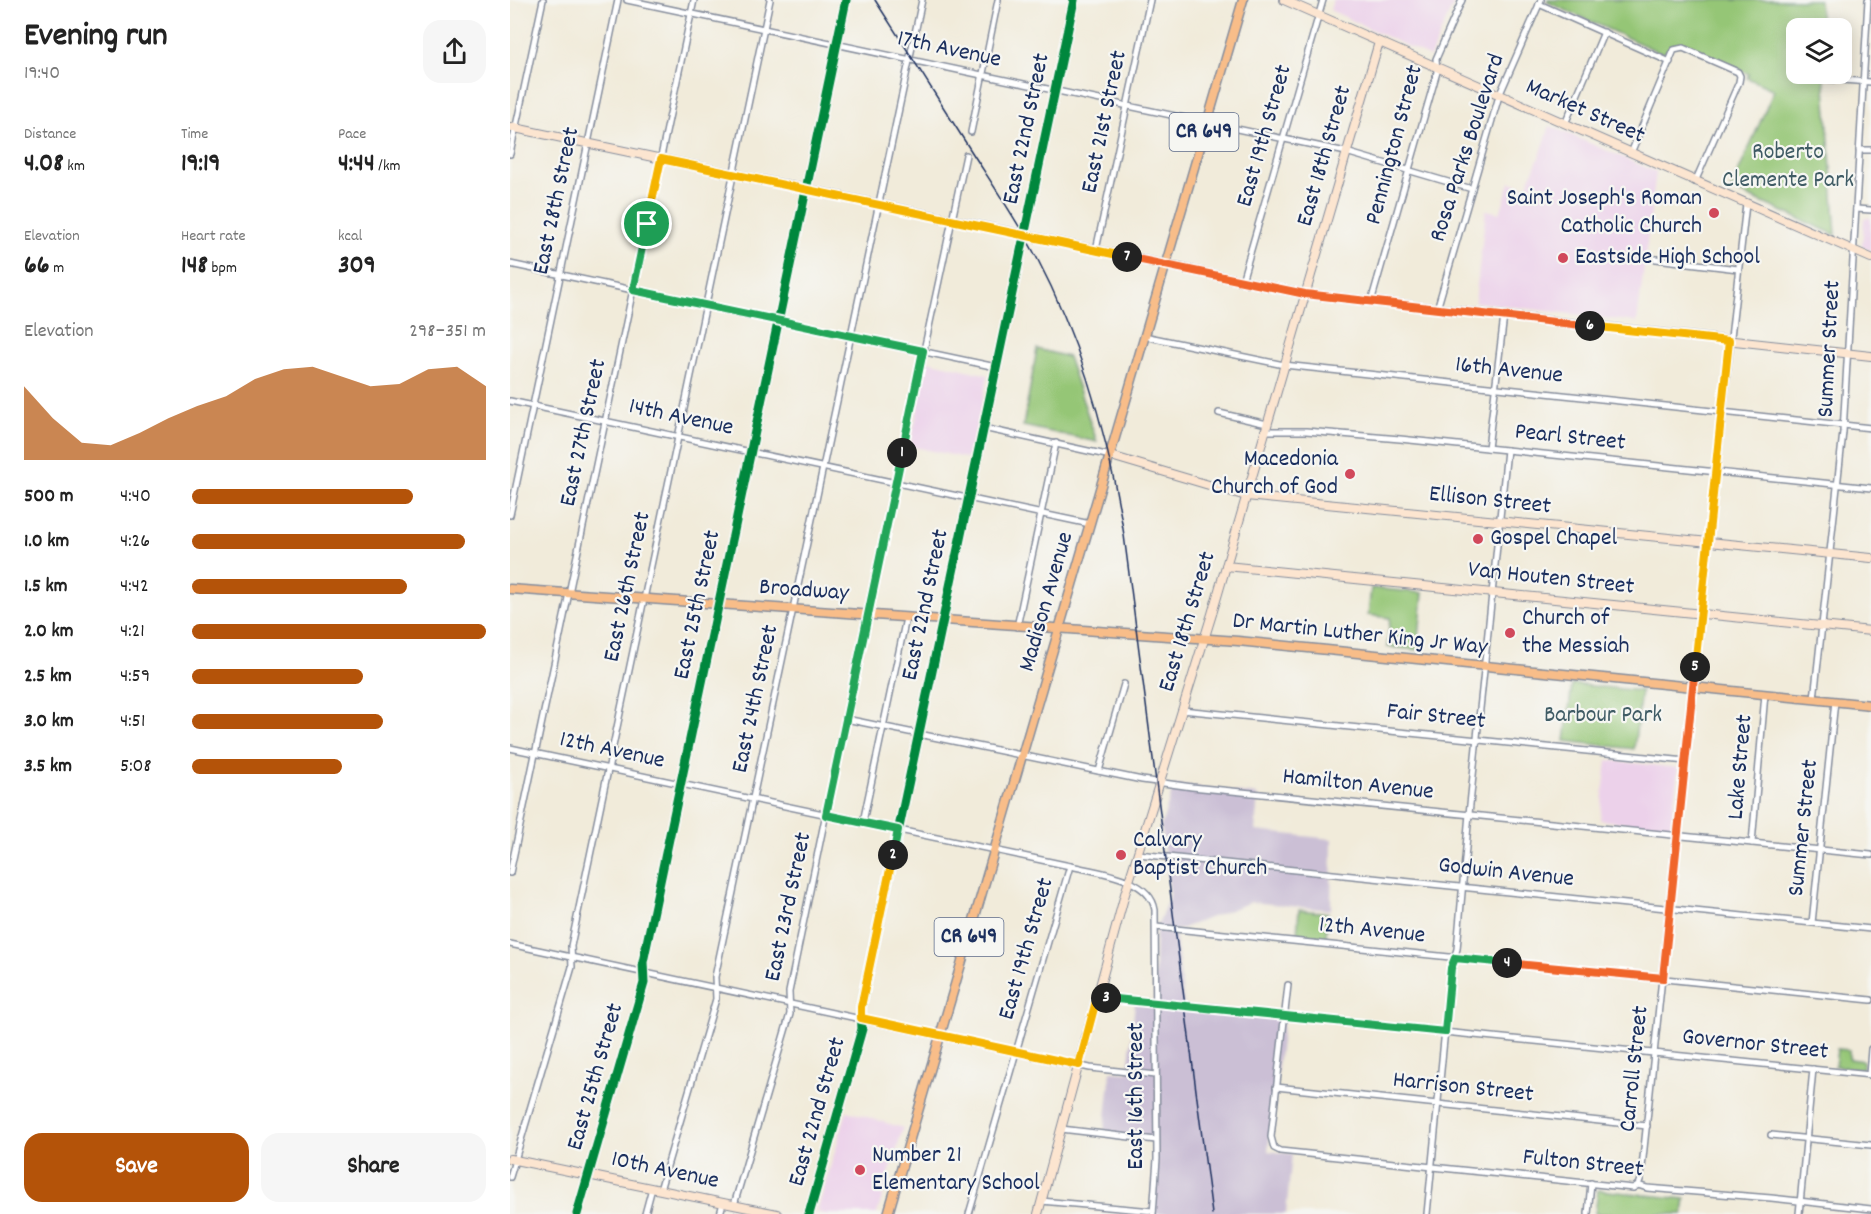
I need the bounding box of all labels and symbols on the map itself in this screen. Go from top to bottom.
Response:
street label: 17th Avenue [894,22,1004,78]
street label: East 21st Street [1073,47,1137,197]
street label: East 22nd Street [994,50,1060,208]
street label: Rosa Parks Boulevard [1422,50,1514,246]
street label: East 19th Street [1228,61,1302,211]
street label: Pennington Street [1357,61,1433,229]
street label: Market Street [1520,71,1650,153]
street label: East 18th Street [1289,81,1361,230]
road number: CR 649 [1170,113,1238,151]
street label: East 28th Street [525,124,589,278]
park label: Roberto Clemente Park [1722,136,1854,198]
place label: Saint Joseph's Roman Catholic Church [1507,182,1702,244]
pin [621,198,672,249]
marker: Saint Joseph's Roman Catholic Church [1707,206,1721,220]
place label: Eastside High School [1575,241,1760,275]
pin: 7 [1112,242,1142,272]
marker: Eastside High School [1556,251,1570,265]
street label: Summer Street [1809,279,1851,418]
pin: 6 [1575,311,1605,341]
street label: 16th Avenue [1454,348,1564,394]
street label: East 27th Street [552,356,616,510]
street label: 14th Avenue [626,390,736,446]
street label: Pearl Street [1513,415,1627,461]
pin: 1 [887,438,917,468]
place label: Macedonia Church of God [1211,443,1339,505]
marker: Macedonia Church of God [1343,467,1357,481]
street label: Ellison Street [1427,478,1553,524]
street label: East 26th Street [596,509,661,665]
place label: Gospel Chapel [1490,522,1617,556]
street label: East 22nd Street [893,526,959,684]
street label: East 25th Street [666,527,730,683]
street label: Madison Avenue [1011,528,1083,676]
marker: Gospel Chapel [1471,532,1485,546]
street label: East 18th Street [1151,547,1226,696]
street label: Van Houten Street [1466,553,1636,605]
street label: Broadway [758,571,851,611]
place label: Church of the Messiah [1522,602,1629,664]
street label: Dr Martin Luther King Jr Way [1231,605,1490,665]
street label: East 24th Street [724,622,788,776]
marker: Church of the Messiah [1503,626,1517,640]
pin: 5 [1680,652,1710,682]
street label: Fair Street [1385,695,1487,739]
park label: Barbour Park [1544,699,1662,733]
street label: Lake Street [1719,713,1763,821]
street label: 12th Avenue [556,723,668,779]
street label: Summer Street [1780,758,1828,898]
street label: Hamilton Avenue [1281,760,1435,810]
place label: Calvary Baptist Church [1133,824,1267,886]
street label: East 23rd Street [757,829,821,985]
pin: 2 [878,840,908,870]
marker: Calvary Baptist Church [1114,848,1128,862]
street label: Godwin Avenue [1437,849,1575,897]
street label: East 19th Street [990,874,1064,1024]
street label: 12th Avenue [1317,909,1427,953]
road number: CR 649 [934,918,1004,956]
pin: 4 [1492,948,1522,978]
pin: 3 [1091,983,1121,1013]
street label: East 25th Street [559,999,633,1155]
street label: Carroll Street [1611,1004,1659,1134]
street label: Governor Street [1680,1020,1830,1070]
street label: East 16th Street [1120,1022,1154,1170]
street label: East 22nd Street [780,1033,856,1191]
street label: Harrison Street [1391,1064,1535,1112]
place label: Number 21 Elementary School [872,1139,1040,1201]
street label: Fulton Street [1521,1141,1645,1187]
street label: 10th Avenue [608,1143,722,1199]
marker: Number 21 Elementary School [853,1163,867,1177]

